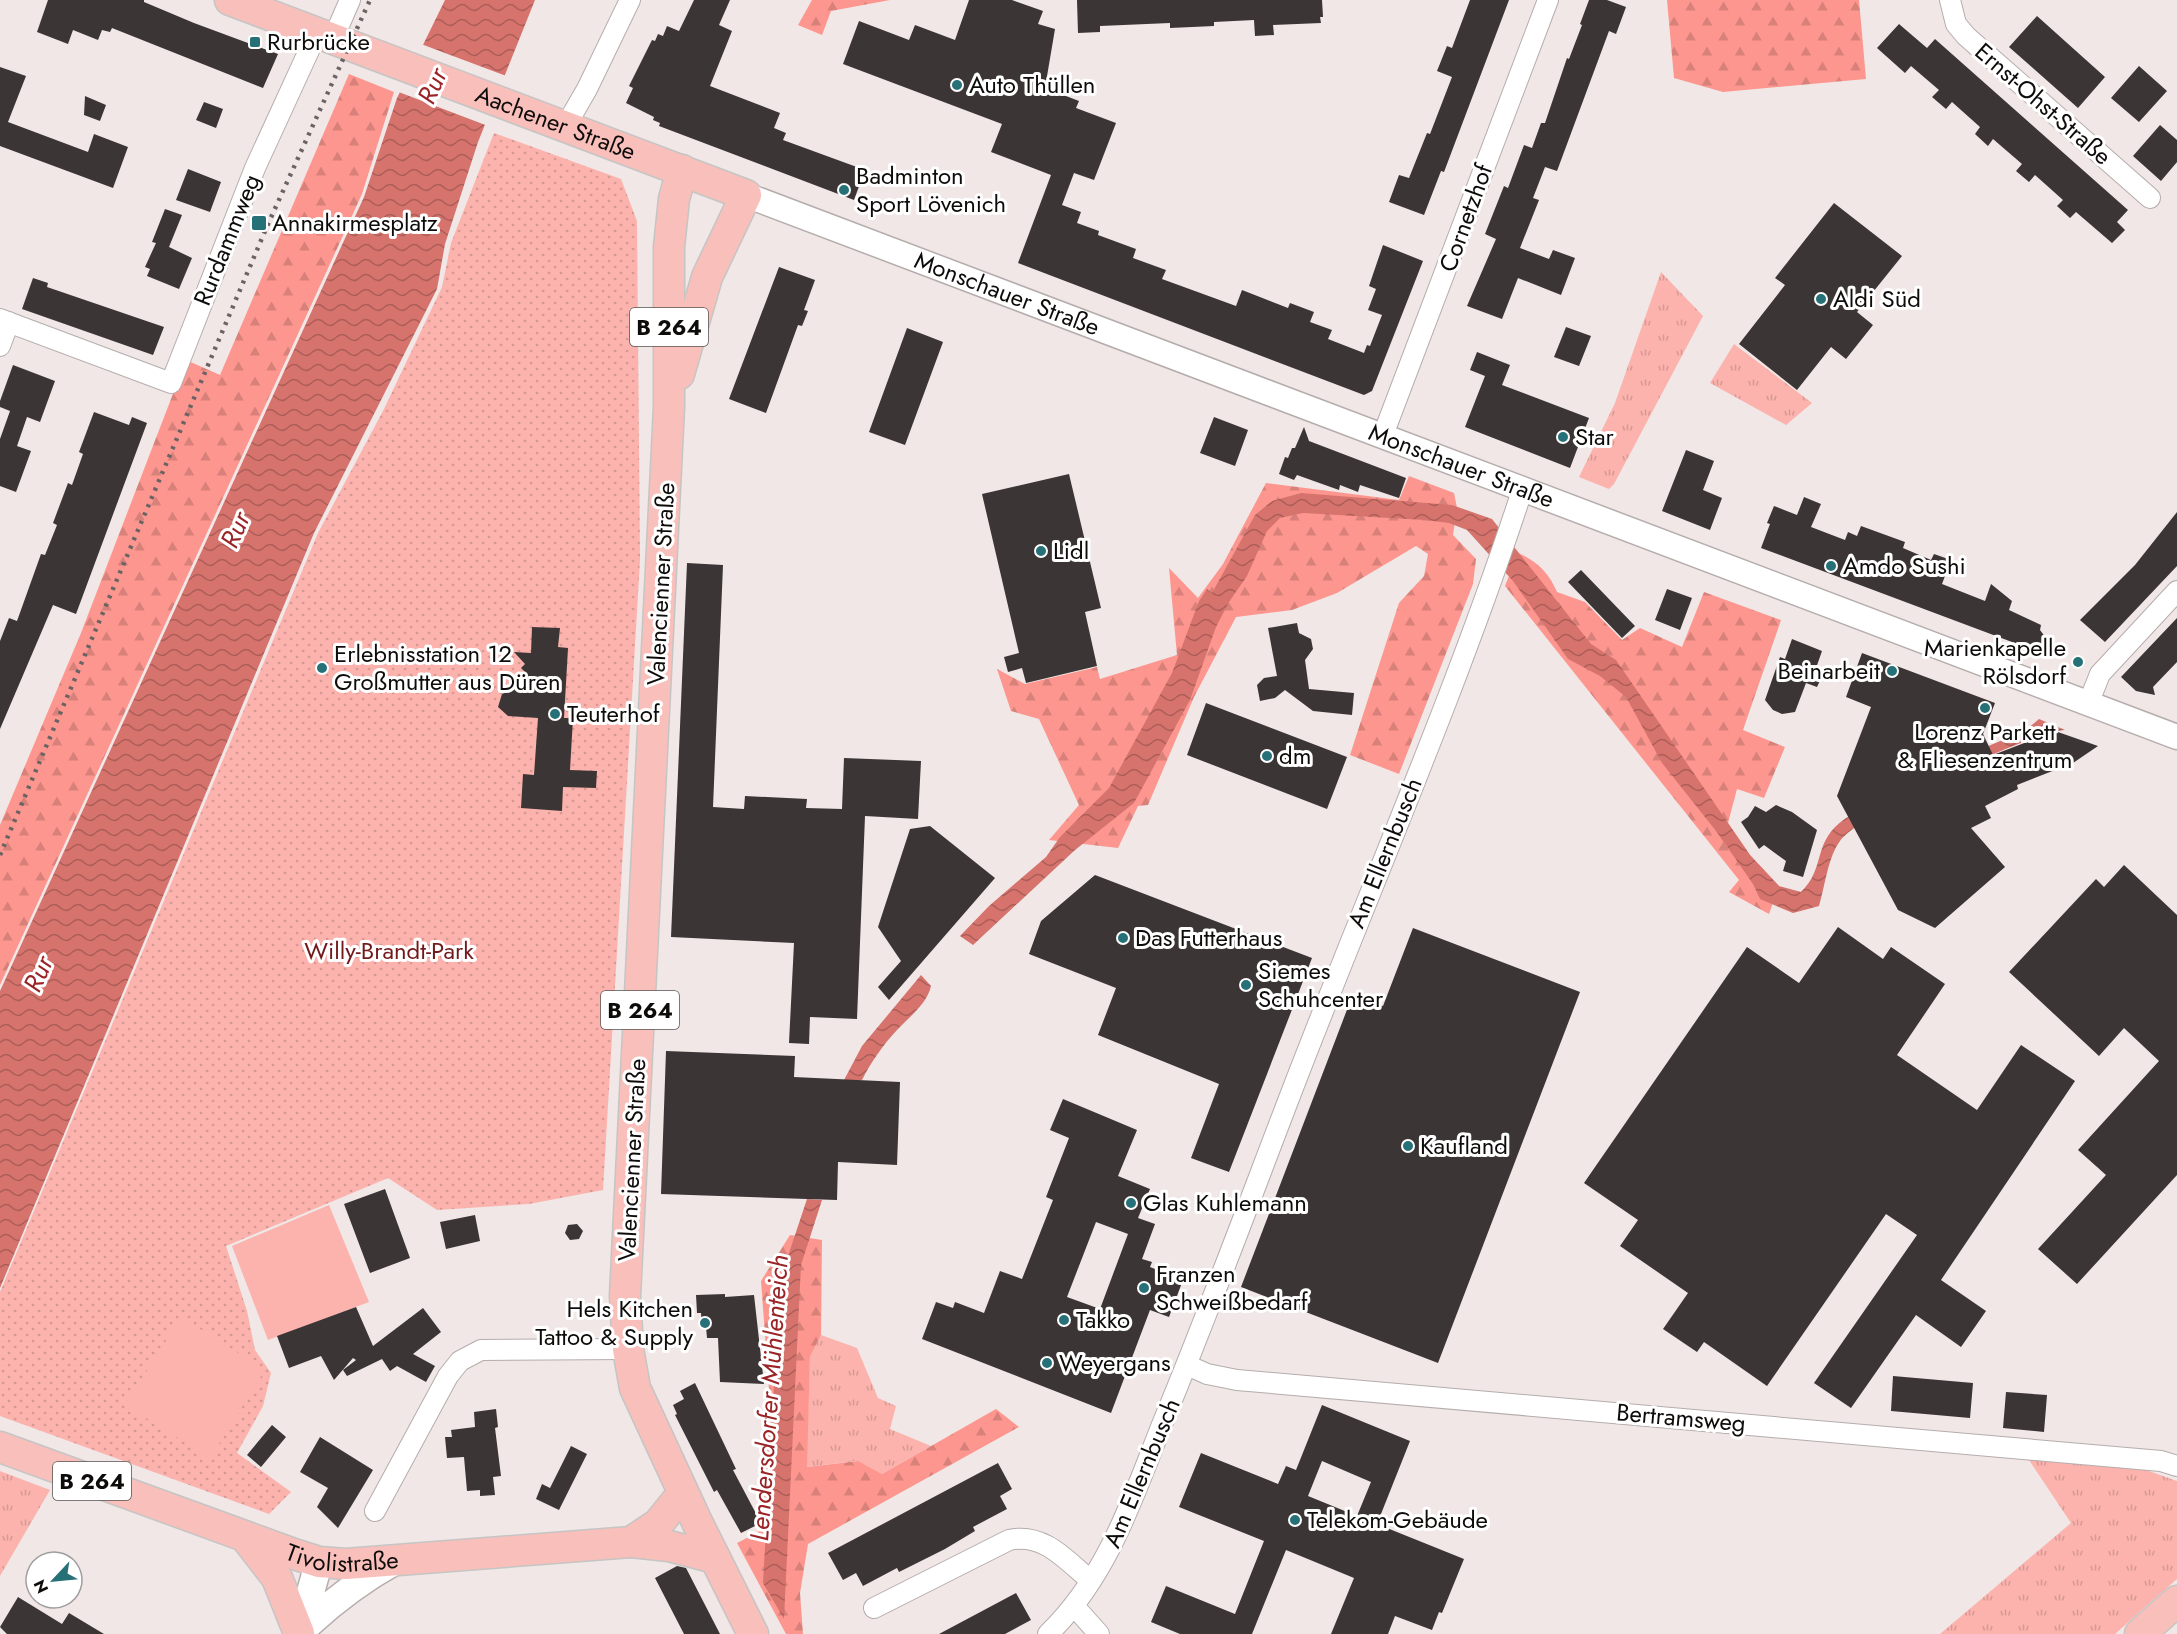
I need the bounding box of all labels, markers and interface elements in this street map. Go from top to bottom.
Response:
place label: Rurbrücke [267,24,370,59]
street label: Ernst-Ohst-Straße [1967,34,2119,173]
marker: Rurbrücke [248,35,262,49]
water label: Rur [407,61,457,110]
place label: Auto Thüllen [969,67,1095,102]
street label: Aachener Straße [471,76,641,169]
marker: Auto Thüllen [950,78,964,92]
place label: Badminton Sport Lövenich [856,158,1006,221]
street label: Cornetzhof [1430,158,1502,276]
street label: Rurdammweg [184,169,269,311]
marker: Badminton Sport Lövenich [837,183,851,197]
place label: Annakirmesplatz [272,205,438,240]
marker: Annakirmesplatz [250,214,268,232]
street label: Monschauer Straße [909,242,1105,344]
place label: Aldi Süd [1833,281,1921,316]
marker: Aldi Süd [1814,292,1828,306]
road number: B 264 [630,308,708,346]
street label: Monschauer Straße [1364,414,1559,516]
place label: Star [1575,419,1614,454]
marker: Star [1556,430,1570,444]
street label: Valencienner Straße [638,482,683,686]
water label: Rur [210,505,260,554]
place label: Lidl [1053,533,1089,568]
marker: Lidl [1034,544,1048,558]
place label: Amdo Sushi [1843,548,1966,583]
marker: Amdo Sushi [1824,559,1838,573]
place label: Marienkapelle Rölsdorf [1924,630,2067,693]
place label: Erlebnisstation 12 Großmutter aus Düren [334,636,561,699]
place label: Beinarbeit [1778,653,1880,688]
marker: Marienkapelle Rölsdorf [2071,655,2085,669]
marker: Erlebnisstation 12 Großmutter aus Düren [315,661,329,675]
marker: Beinarbeit [1885,664,1899,678]
place label: Teuterhof [567,696,661,731]
marker: Lorenz Parkett & Fliesenzentrum [1978,701,1992,715]
marker: Teuterhof [548,707,562,721]
place label: Lorenz Parkett & Fliesenzentrum [1897,714,2073,777]
place label: dm [1279,738,1311,773]
marker: dm [1260,749,1274,763]
street label: Am Ellernbusch [1338,772,1431,933]
place label: Das Futterhaus [1135,920,1282,955]
marker: Das Futterhaus [1116,931,1130,945]
park label: Willy-Brandt-Park [304,933,474,968]
water label: Rur [13,949,63,998]
place label: Siemes Schuhcenter [1258,953,1384,1016]
marker: Siemes Schuhcenter [1239,978,1253,992]
road number: B 264 [601,991,679,1029]
street label: Valencienner Straße [609,1058,654,1262]
place label: Kaufland [1420,1128,1508,1163]
marker: Kaufland [1401,1139,1415,1153]
place label: Glas Kuhlemann [1143,1185,1307,1220]
marker: Glas Kuhlemann [1124,1196,1138,1210]
water label: Lendersdorfer Mühlenteich [740,1253,798,1543]
place label: Franzen Schweißbedarf [1156,1256,1309,1319]
marker: Franzen Schweißbedarf [1137,1281,1151,1295]
place label: Hels Kitchen Tattoo & Supply [535,1291,693,1354]
place label: Takko [1076,1302,1130,1337]
marker: Takko [1057,1313,1071,1327]
marker: Hels Kitchen Tattoo & Supply [698,1316,712,1330]
place label: Weyergans [1059,1345,1171,1380]
marker: Weyergans [1040,1356,1054,1370]
street label: Am Ellernbusch [1094,1393,1189,1553]
street label: Bertramsweg [1615,1394,1747,1441]
road number: B 264 [53,1462,131,1500]
place label: Telekom-Gebäude [1307,1502,1488,1537]
marker: Telekom-Gebäude [1288,1513,1302,1527]
street label: Tivolistraße [281,1534,400,1581]
north arrow [24,1550,84,1610]
text: N [28,1576,54,1597]

